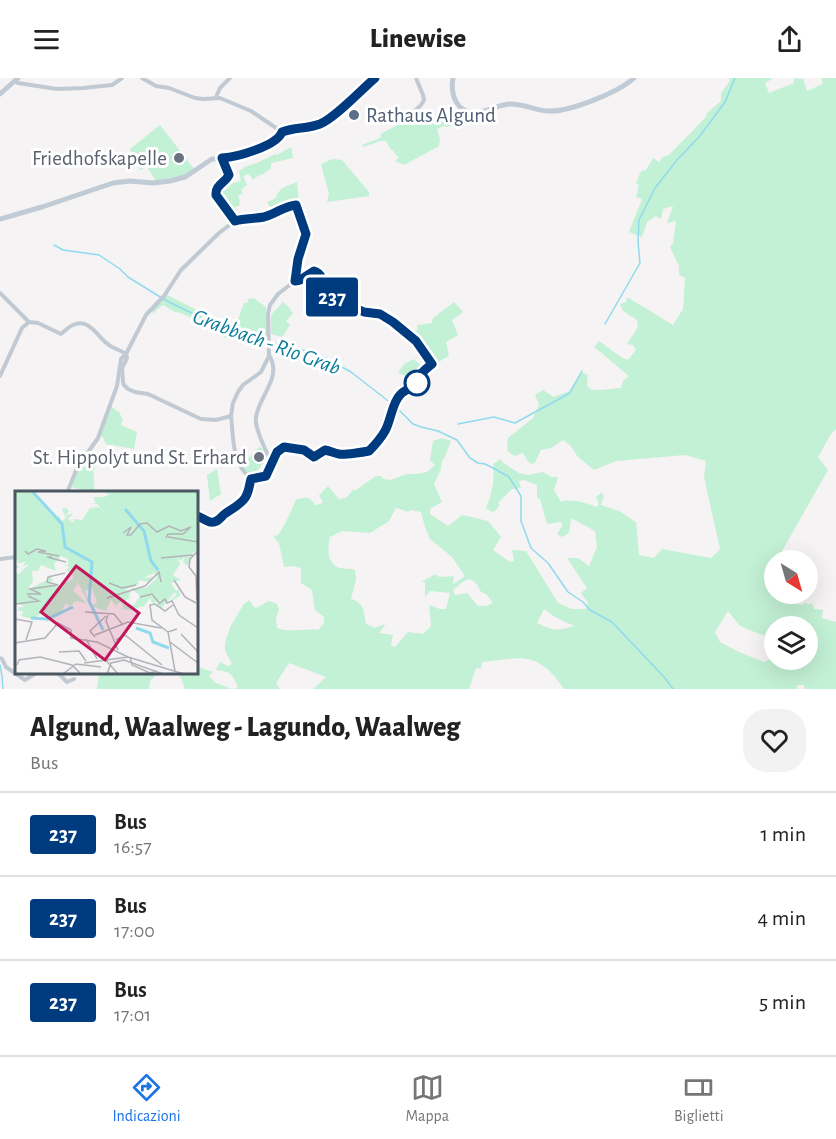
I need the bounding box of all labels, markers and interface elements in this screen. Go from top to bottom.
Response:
icon: menu [30,23,63,56]
icon: share [773,23,806,56]
text: Linewise [370,25,466,52]
place label: Rathaus Algund [366,105,496,126]
marker: Rathaus Algund [347,108,361,122]
place label: Friedhofskapelle [32,148,167,169]
marker: Friedhofskapelle [172,151,186,165]
line badge: 237 [298,278,366,316]
text: 237 [318,287,346,308]
water label: Grabbach - Rio Grab [190,305,344,379]
unlabelled marker [404,370,430,396]
place label: St. Hippolyt und St. Erhard [33,447,247,468]
marker: St. Hippolyt und St. Erhard [252,450,266,464]
inset map [15,491,198,674]
north arrow [764,550,818,604]
map controls [764,550,818,670]
button: layers [764,616,818,670]
button: heart [743,709,806,772]
text: Algund, Waalweg - Lagundo, Waalweg [30,714,460,742]
text: Bus [30,753,58,773]
text: Bus [114,811,147,833]
text: 1 min [761,823,806,845]
text: 237 [49,824,77,845]
text: 16:57 [114,837,152,857]
text: Bus [114,895,147,917]
text: 4 min [758,907,806,929]
text: 237 [49,908,77,929]
text: 17:00 [114,921,155,941]
text: Bus [114,979,147,1001]
text: 5 min [759,991,806,1013]
text: 237 [49,992,77,1013]
text: 17:01 [114,1005,151,1025]
tab: Indicazioni [112,1071,181,1126]
tab: Mappa [406,1071,449,1126]
tab: Biglietti [674,1071,724,1126]

